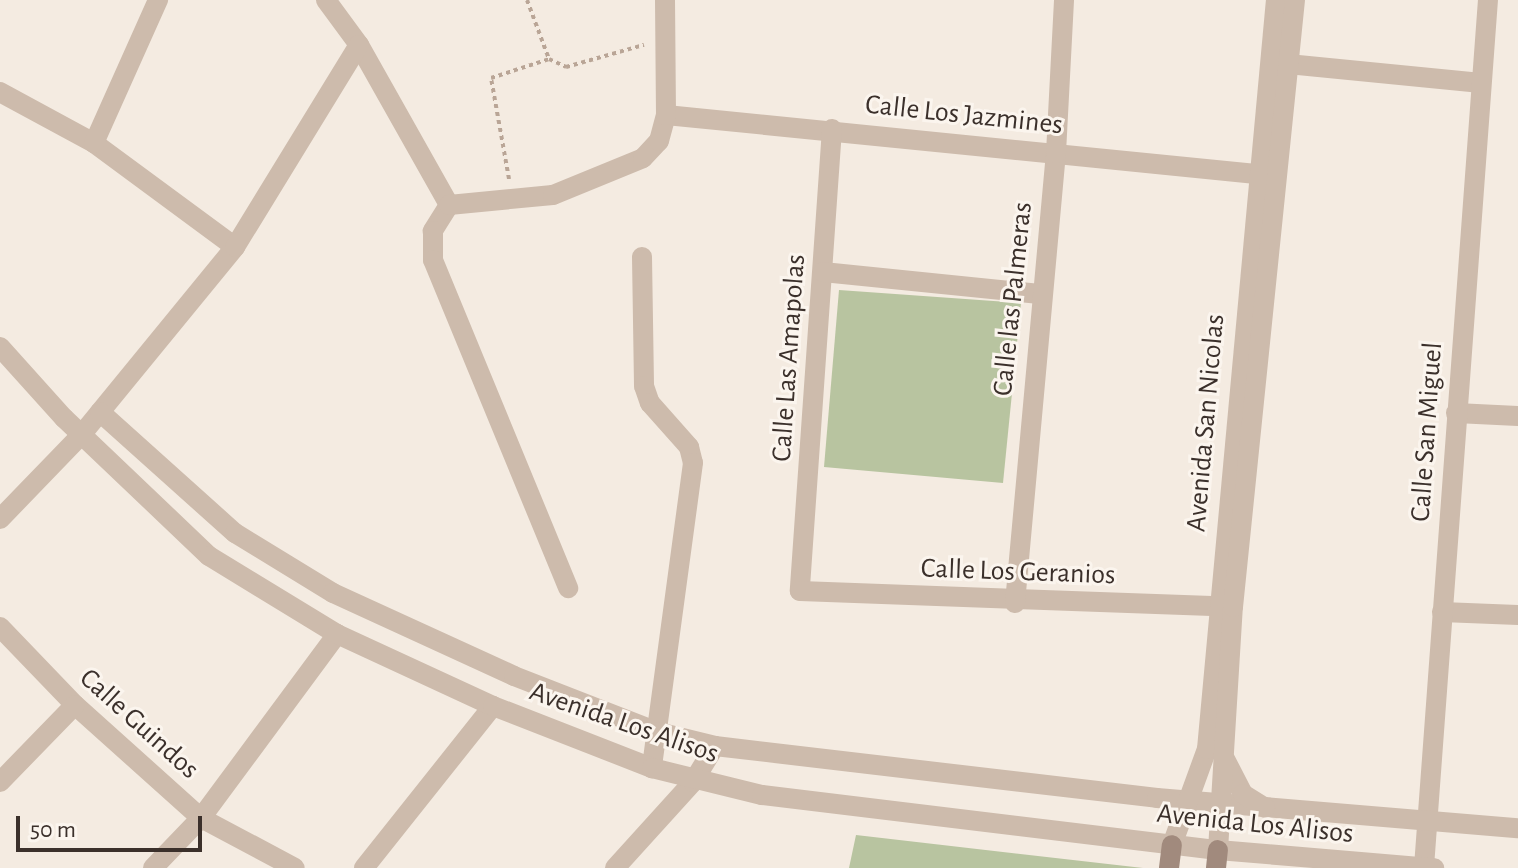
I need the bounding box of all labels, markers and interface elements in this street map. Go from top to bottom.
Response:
street label: Calle Los Jazmines [864,88,1064,142]
street label: Calle las Palmeras [986,200,1040,398]
street label: Calle Las Amapolas [765,253,813,463]
street label: Avenida San Nicolas [1180,313,1232,533]
street label: Calle San Miguel [1404,341,1450,523]
street label: Calle Los Geranios [920,552,1116,592]
street label: Calle Guindos [72,662,206,786]
street label: Avenida Los Alisos [525,675,723,771]
street label: Avenida Los Alisos [1155,797,1355,851]
scale bar [20,800,206,850]
text: 50 m [30,818,76,842]

